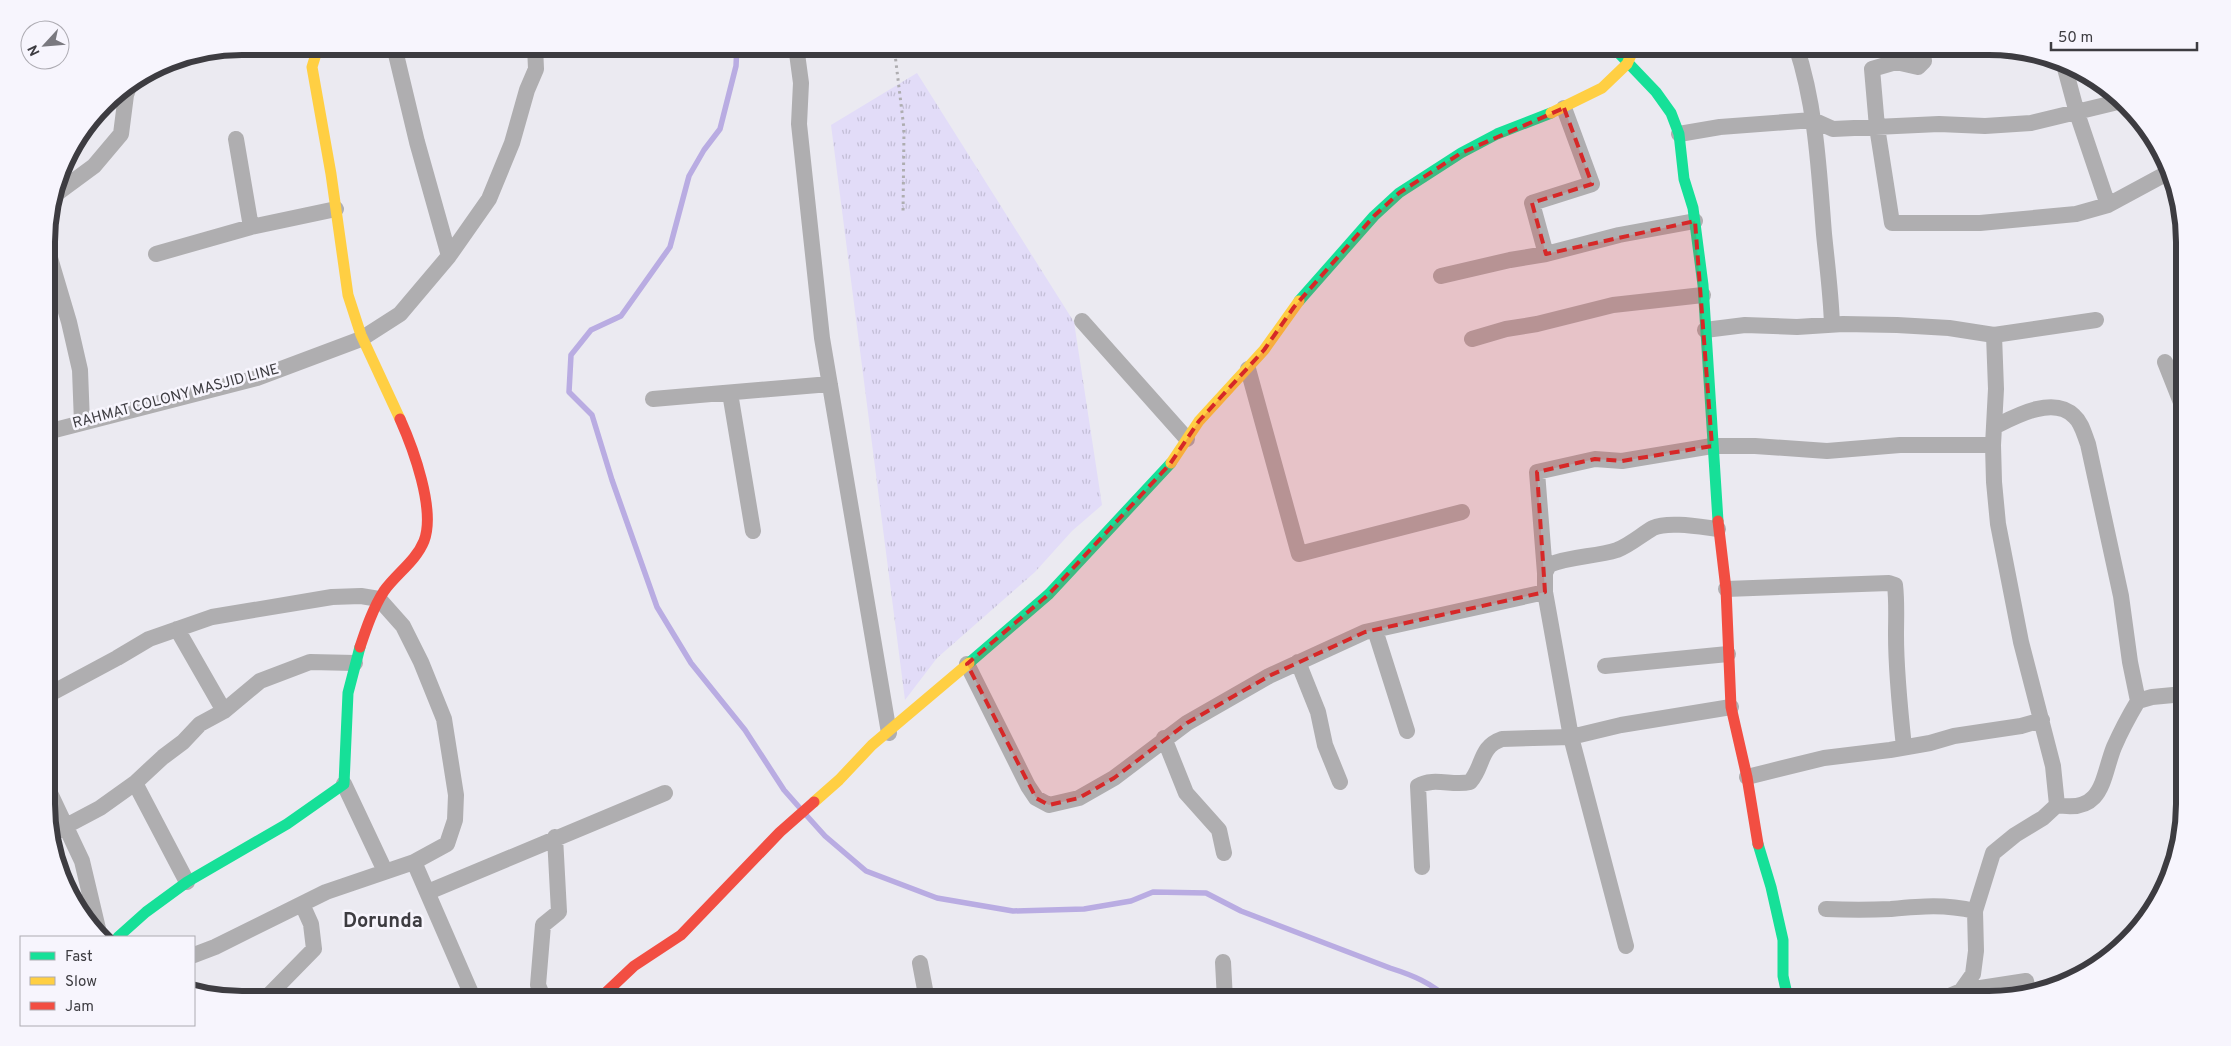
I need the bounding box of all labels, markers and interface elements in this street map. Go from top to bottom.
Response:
north arrow [20,20,70,70]
scale bar [2051,20,2197,52]
text: 50 m [2058,29,2093,48]
text: N [25,42,45,58]
street label: RAHMAT COLONY MASJID LINE [71,360,281,434]
district label: Dorunda [343,909,423,935]
legend [20,936,195,1026]
text: Fast [65,948,93,967]
text: Slow [65,973,97,992]
text: Jam [65,998,94,1017]

